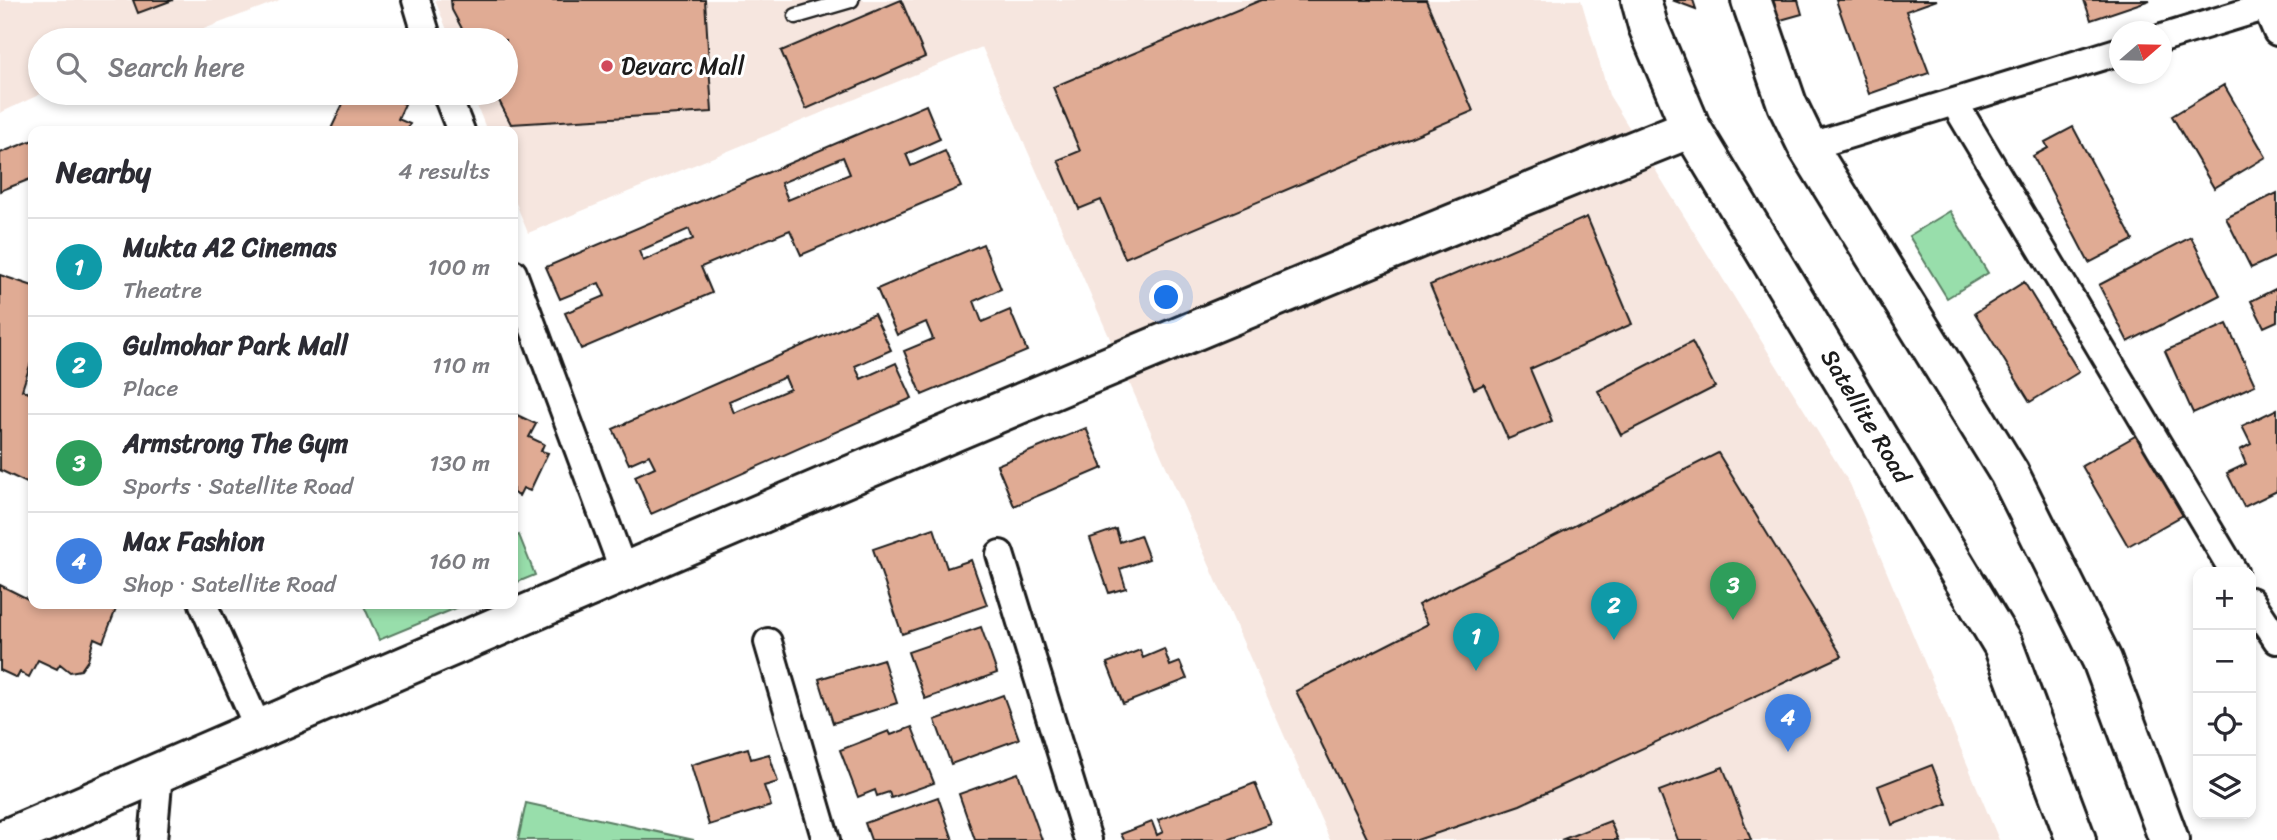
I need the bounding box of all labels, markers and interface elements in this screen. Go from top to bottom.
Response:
north arrow [2109,21,2172,84]
search box [28,28,518,105]
text: Search here [108,44,245,90]
place label: Devarc Mall [621,45,745,87]
icon: search [52,48,90,86]
marker: Devarc Mall [599,58,615,74]
text: Nearby [56,145,151,199]
text: 4 results [398,151,490,192]
text: Mukta A2 Cinemas [123,224,336,270]
text: 1 [74,247,84,288]
text: 100 m [427,247,490,288]
text: Theatre [123,270,202,311]
your location [1149,280,1183,314]
text: Gulmohar Park Mall [123,322,348,368]
street label: Satellite Road [1809,341,1924,493]
text: 2 [72,345,86,386]
text: 110 m [432,345,490,386]
text: Place [123,368,178,409]
text: Armstrong The Gym [123,420,348,466]
text: 3 [73,443,85,484]
text: 130 m [429,443,490,484]
text: Sports · Satellite Road [123,466,353,507]
text: Max Fashion [123,518,265,564]
text: 4 [72,541,86,582]
text: 160 m [429,541,490,582]
pin: 3 [1710,562,1756,620]
text: Shop · Satellite Road [123,564,336,605]
map controls [2193,567,2256,819]
button: + [2193,567,2256,630]
pin: 2 [1591,582,1637,640]
pin: 1 [1453,613,1499,671]
button: − [2193,630,2256,693]
button: locate [2193,693,2256,756]
pin: 4 [1765,694,1811,752]
button: layers [2193,756,2256,819]

